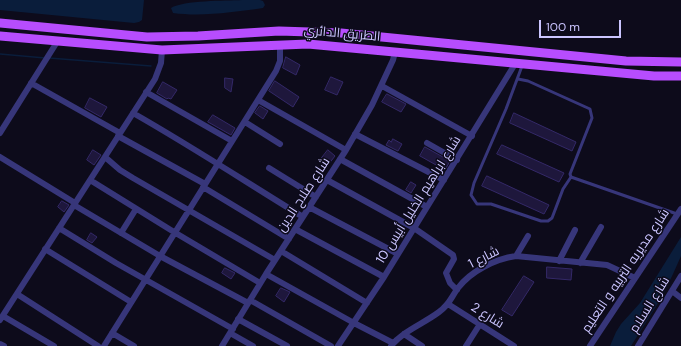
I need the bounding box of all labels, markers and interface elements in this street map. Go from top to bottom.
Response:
scale bar [541,12,623,38]
text: 100 m [546,19,580,35]
street label: الطريق الدائري [303,23,381,45]
street label: شارع ابراهيم الخليل أبيس 10 [373,133,465,267]
street label: شارع صلاح الدين [274,155,334,235]
street label: شارع مديريه التربيه و التعليم [579,206,673,336]
street label: شارع 1 [466,244,502,272]
street label: شارع السلام [626,274,674,336]
street label: شارع 2 [468,300,506,332]

